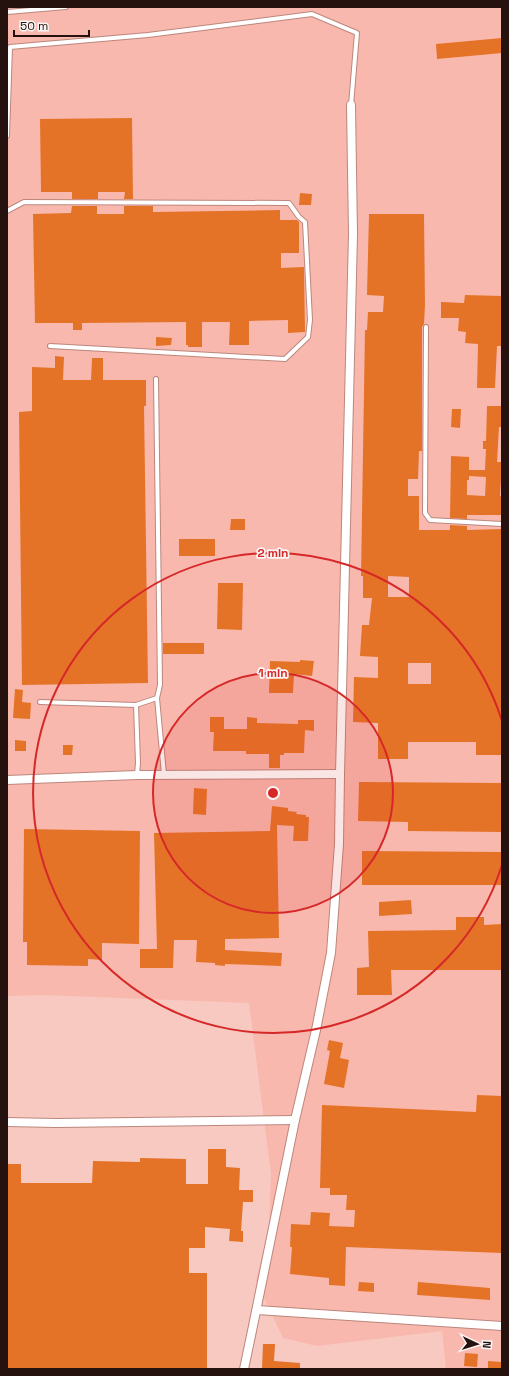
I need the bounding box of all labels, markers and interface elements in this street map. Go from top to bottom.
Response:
scale bar [14,12,89,38]
text: 50 m [20,18,48,34]
text: 2 min [257,545,289,561]
text: 1 min [258,665,288,681]
centre of rings [266,786,280,800]
north arrow [457,1324,497,1364]
text: N [480,1341,494,1349]

